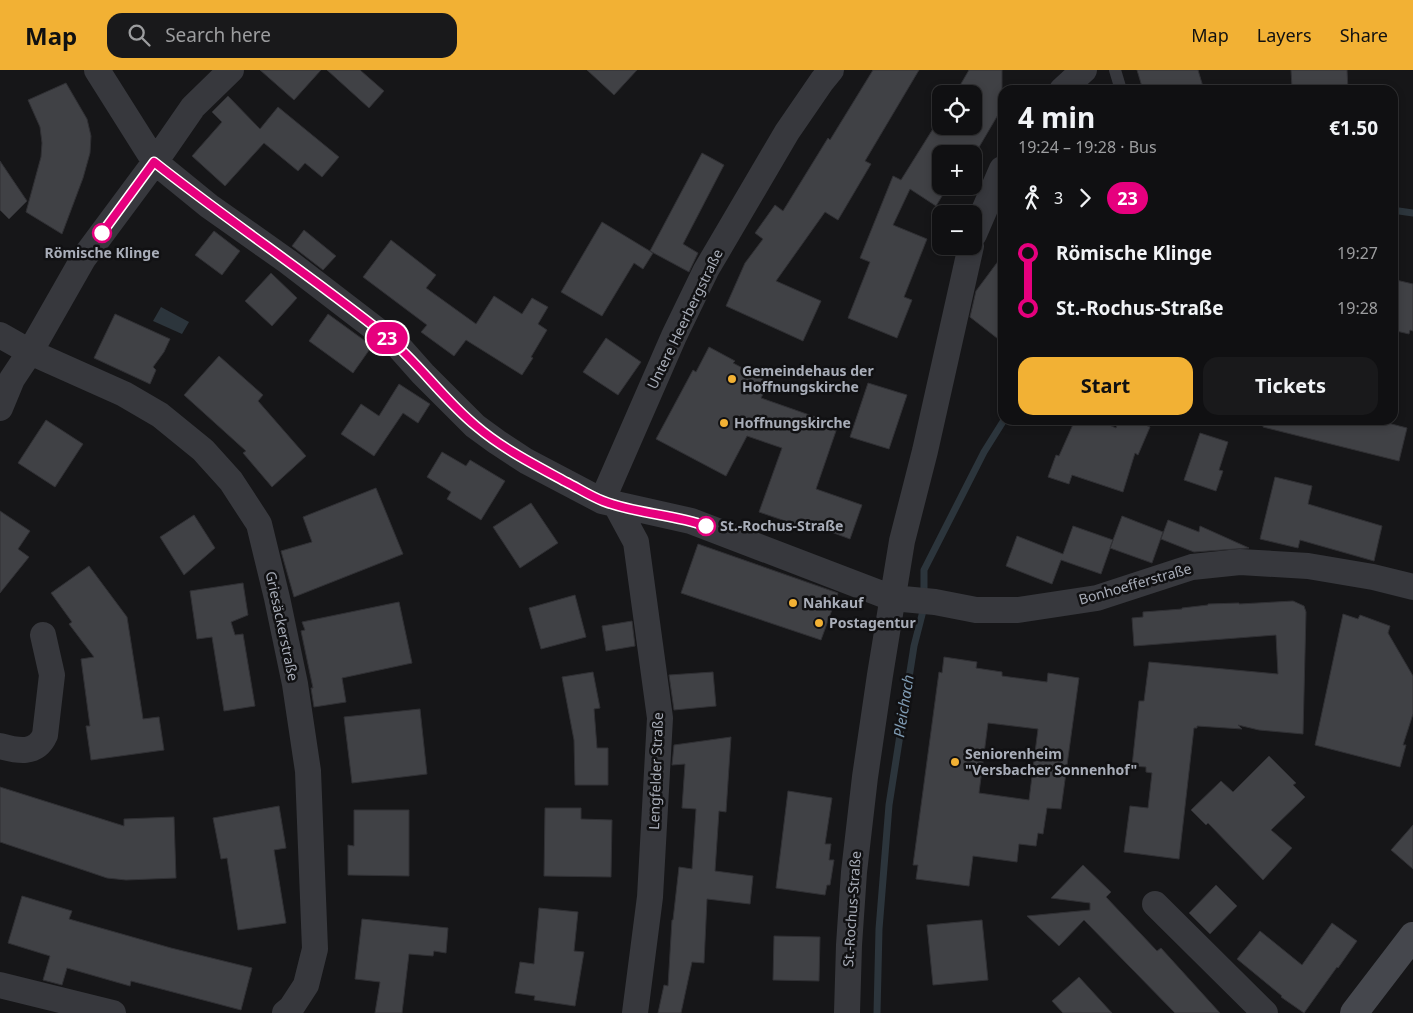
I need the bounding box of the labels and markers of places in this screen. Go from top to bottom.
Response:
marker: Römische Klinge [92,223,112,243]
place label: Römische Klinge [44,243,160,262]
place label: Gemeindehaus der Hoffnungskirche [742,361,874,396]
marker: Gemeindehaus der Hoffnungskirche [726,373,738,385]
place label: Hoffnungskirche [734,413,851,432]
marker: Hoffnungskirche [718,417,730,429]
marker: St.-Rochus-Straße [696,516,716,536]
place label: St.-Rochus-Straße [720,516,843,535]
place label: Nahkauf [803,593,865,612]
marker: Nahkauf [787,597,799,609]
place label: Postagentur [829,613,916,632]
marker: Postagentur [813,617,825,629]
place label: Seniorenheim "Versbacher Sonnenhof" [965,744,1137,779]
marker: Seniorenheim "Versbacher Sonnenhof" [949,756,961,768]

